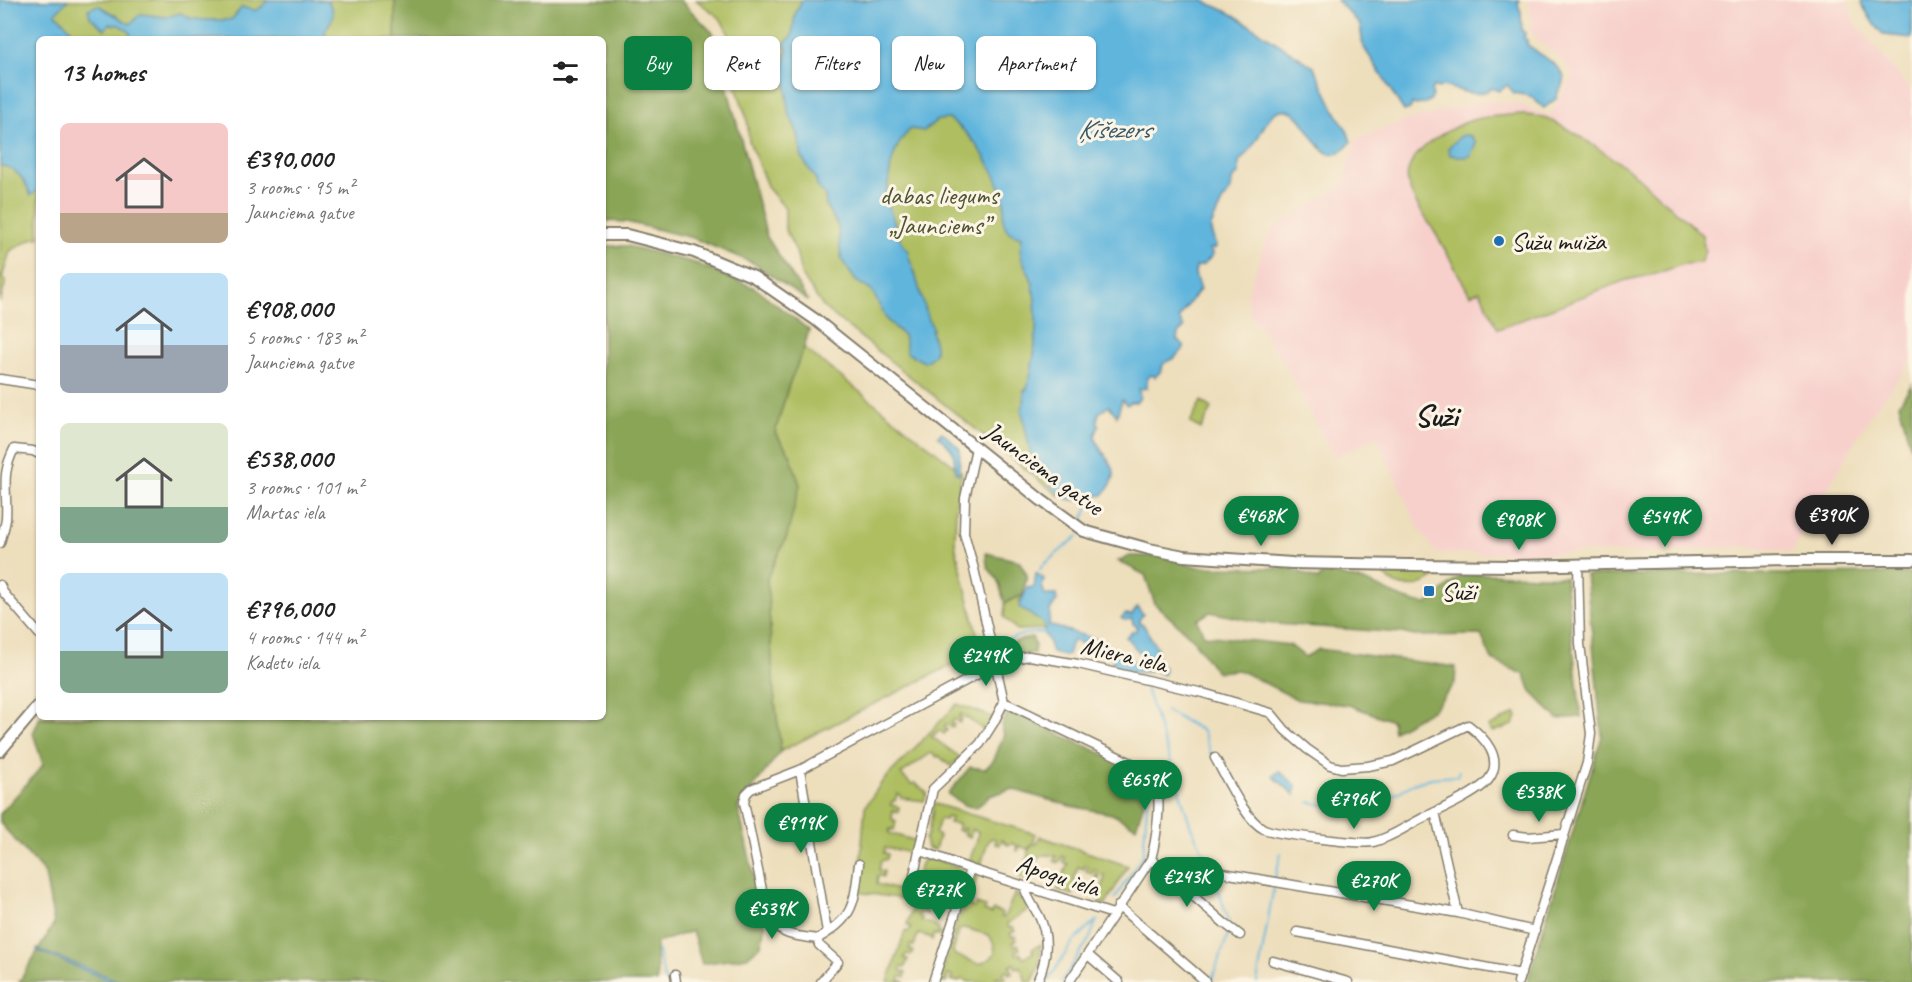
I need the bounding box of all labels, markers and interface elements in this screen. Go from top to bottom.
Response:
chip: Buy [624,36,692,90]
chip: Rent [704,36,780,90]
chip: Filters [792,36,880,90]
chip: New [892,36,964,90]
chip: Apartment [976,36,1096,90]
text: 13 homes [60,56,145,89]
icon: filters [549,56,582,89]
water label: Ķīšezers [1078,112,1155,146]
text: €390,000 [246,142,333,175]
icon: home [108,147,180,219]
text: 3 rooms · 95 m² [246,175,354,200]
park label: dabas liegums „Jaunciems” [880,179,1000,242]
text: Jaunciema gatve [246,200,353,225]
place label: Sužu muiža [1511,225,1607,258]
marker: Sužu muiža [1492,234,1506,248]
text: €908,000 [246,292,333,325]
icon: home [108,297,180,369]
text: 5 rooms · 183 m² [246,325,363,350]
text: Jaunciema gatve [246,350,353,375]
district label: Suži [1414,395,1461,436]
street label: Jaunciema gatve [976,413,1112,524]
text: €538,000 [246,442,333,475]
icon: home [108,447,180,519]
text: 3 rooms · 101 m² [246,475,363,500]
pin: €390K [1790,495,1874,546]
pin: €468K [1219,496,1303,547]
pin: €549K [1623,497,1707,548]
text: Martas iela [246,500,324,525]
pin: €908K [1477,500,1561,551]
text: €390K [1809,502,1855,527]
text: €468K [1238,503,1284,528]
text: €549K [1642,504,1688,529]
text: €908K [1496,507,1542,532]
place label: Suži [1441,575,1479,608]
marker: Suži [1422,584,1436,598]
text: €796,000 [246,592,333,625]
icon: home [108,597,180,669]
text: 4 rooms · 144 m² [246,625,363,650]
street label: Miera iela [1078,629,1172,681]
pin: €249K [944,636,1028,687]
text: €249K [963,643,1009,668]
text: Kadetu iela [246,650,319,675]
pin: €659K [1103,760,1187,811]
text: €659K [1122,767,1168,792]
pin: €538K [1497,772,1581,823]
pin: €796K [1312,779,1396,830]
text: €538K [1516,779,1562,804]
text: €796K [1331,786,1377,811]
pin: €919K [759,803,843,854]
text: €919K [778,810,824,835]
street label: Apogu iela [1012,847,1105,905]
pin: €243K [1145,857,1229,908]
pin: €270K [1332,861,1416,912]
text: €243K [1164,864,1210,889]
text: €270K [1351,868,1397,893]
pin: €727K [897,870,981,921]
text: €727K [916,877,962,902]
pin: €539K [730,889,814,940]
text: €539K [749,896,795,921]

